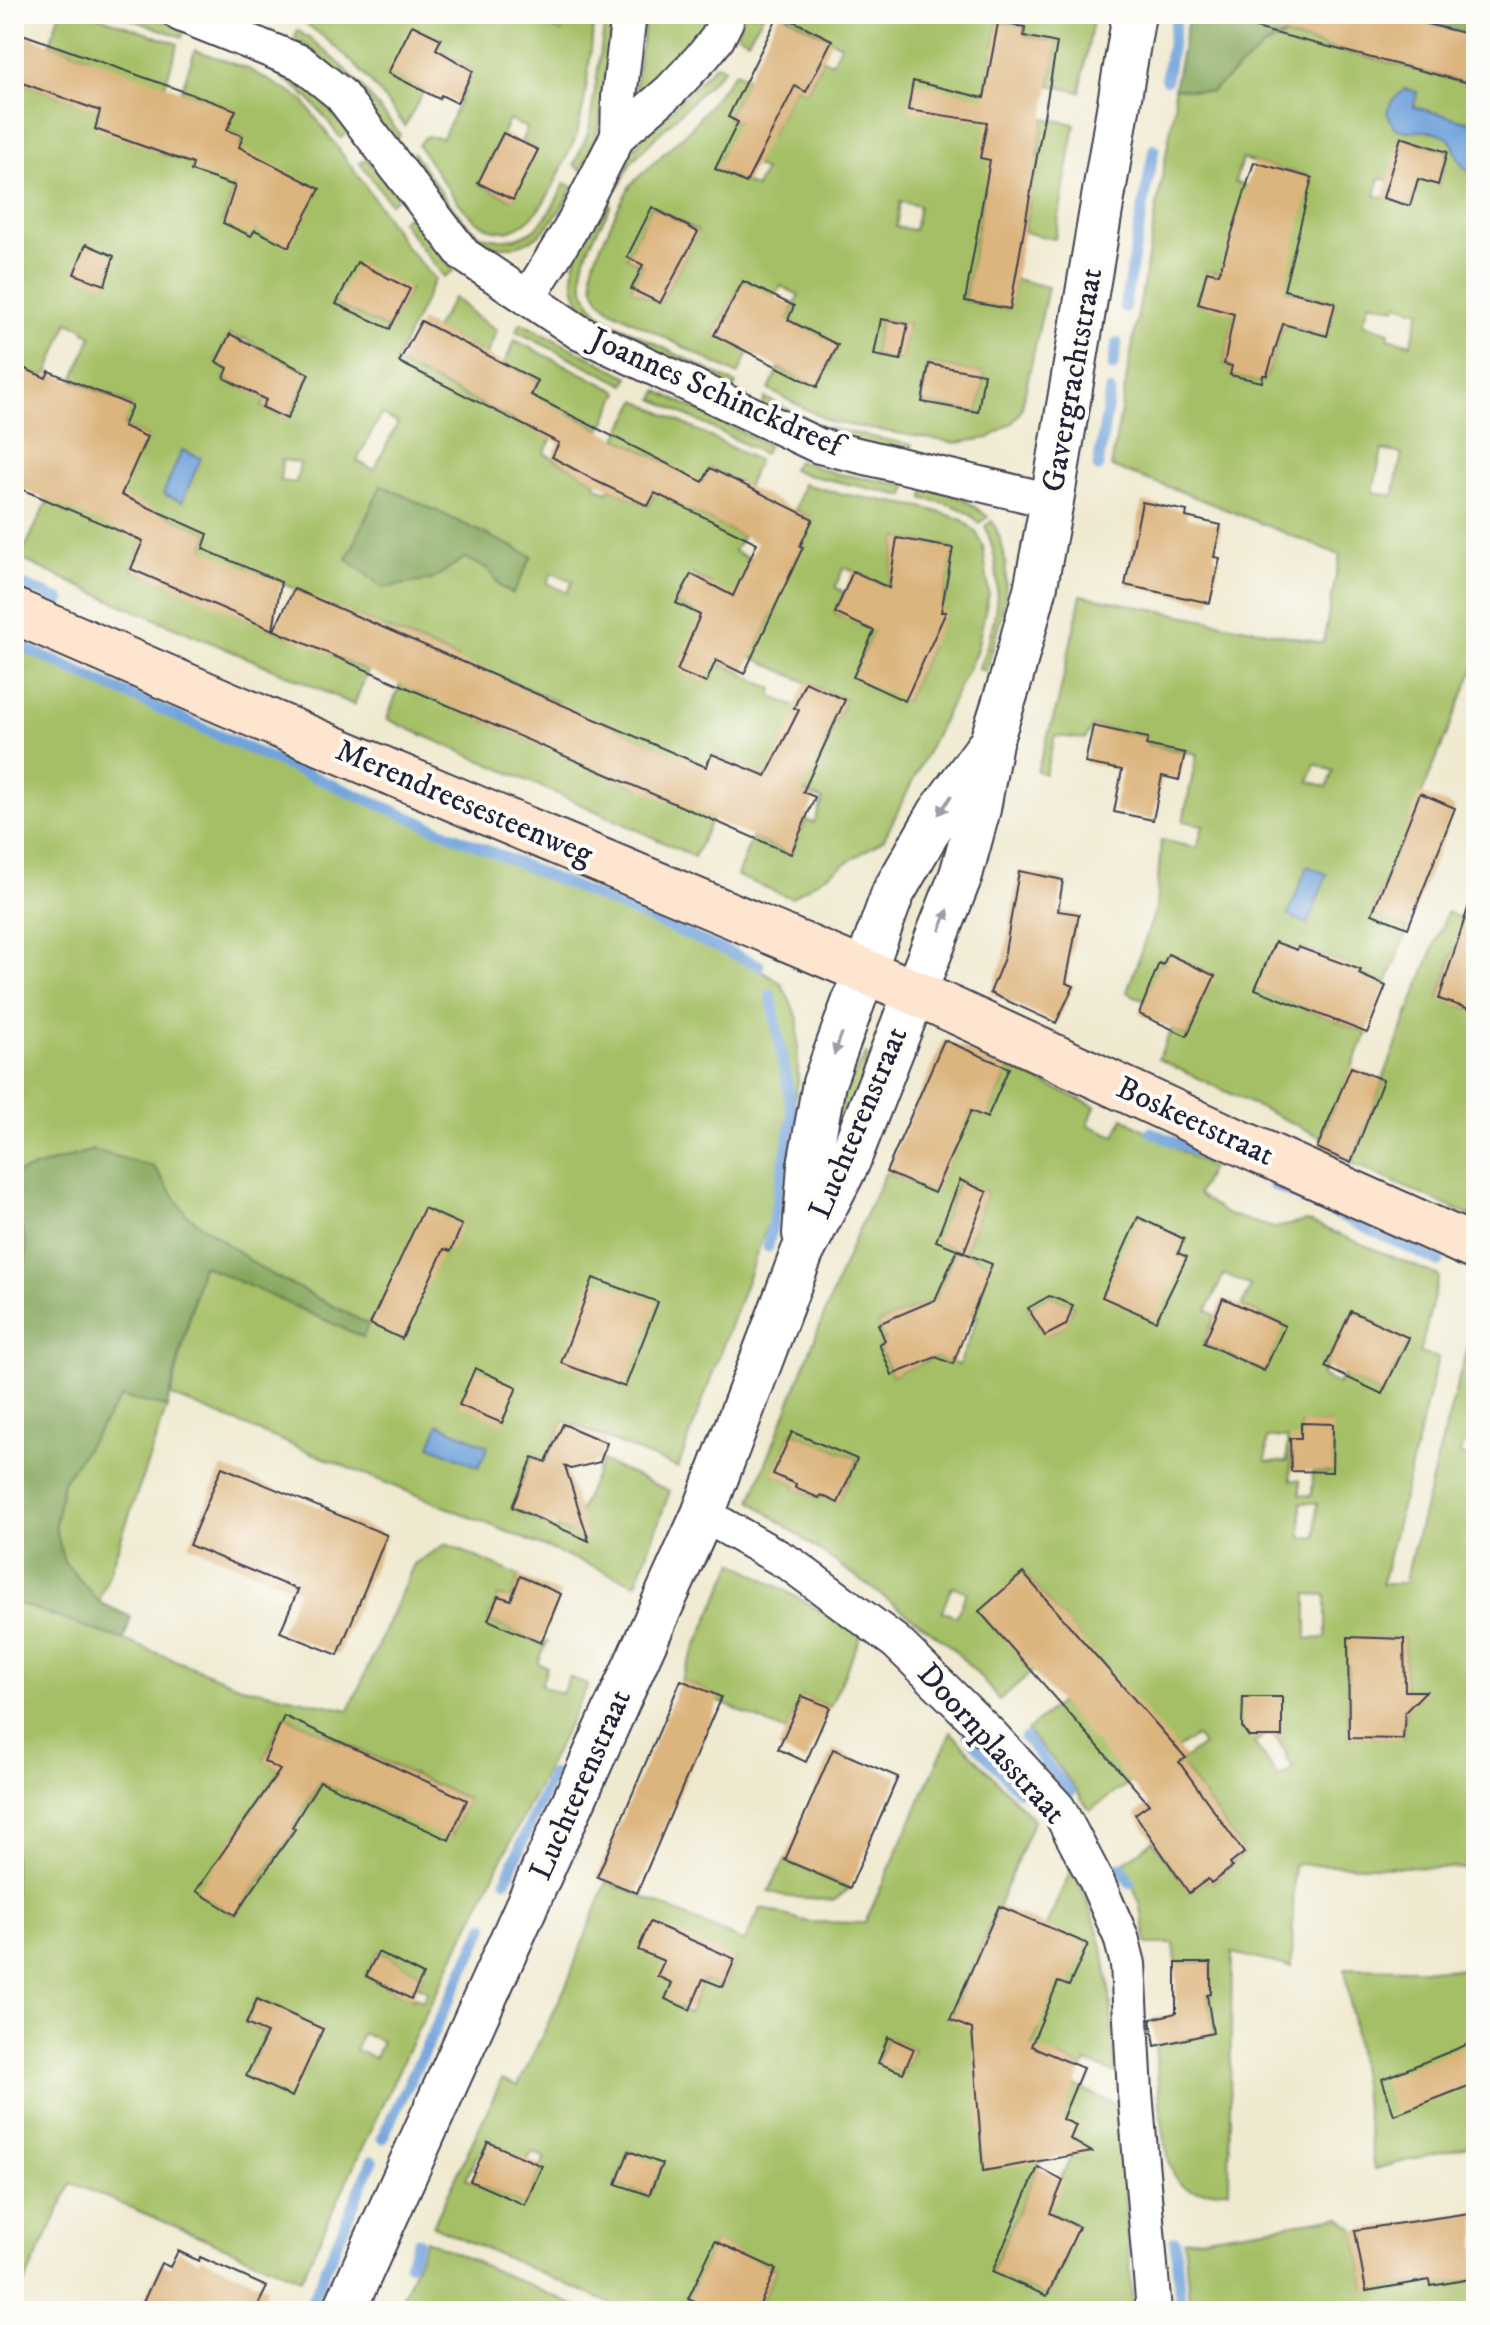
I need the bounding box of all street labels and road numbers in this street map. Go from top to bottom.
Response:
street label: Gavergrachtstraat [1034,265,1112,495]
street label: Joannes Schinckdreef [581,318,853,468]
street label: Merendreesesteenweg [329,731,599,875]
street label: Luchterenstraat [801,1021,917,1225]
street label: Boskeetstraat [1110,1068,1280,1176]
street label: Doornplasstraat [908,1655,1074,1833]
street label: Luchterenstraat [521,1683,641,1887]

